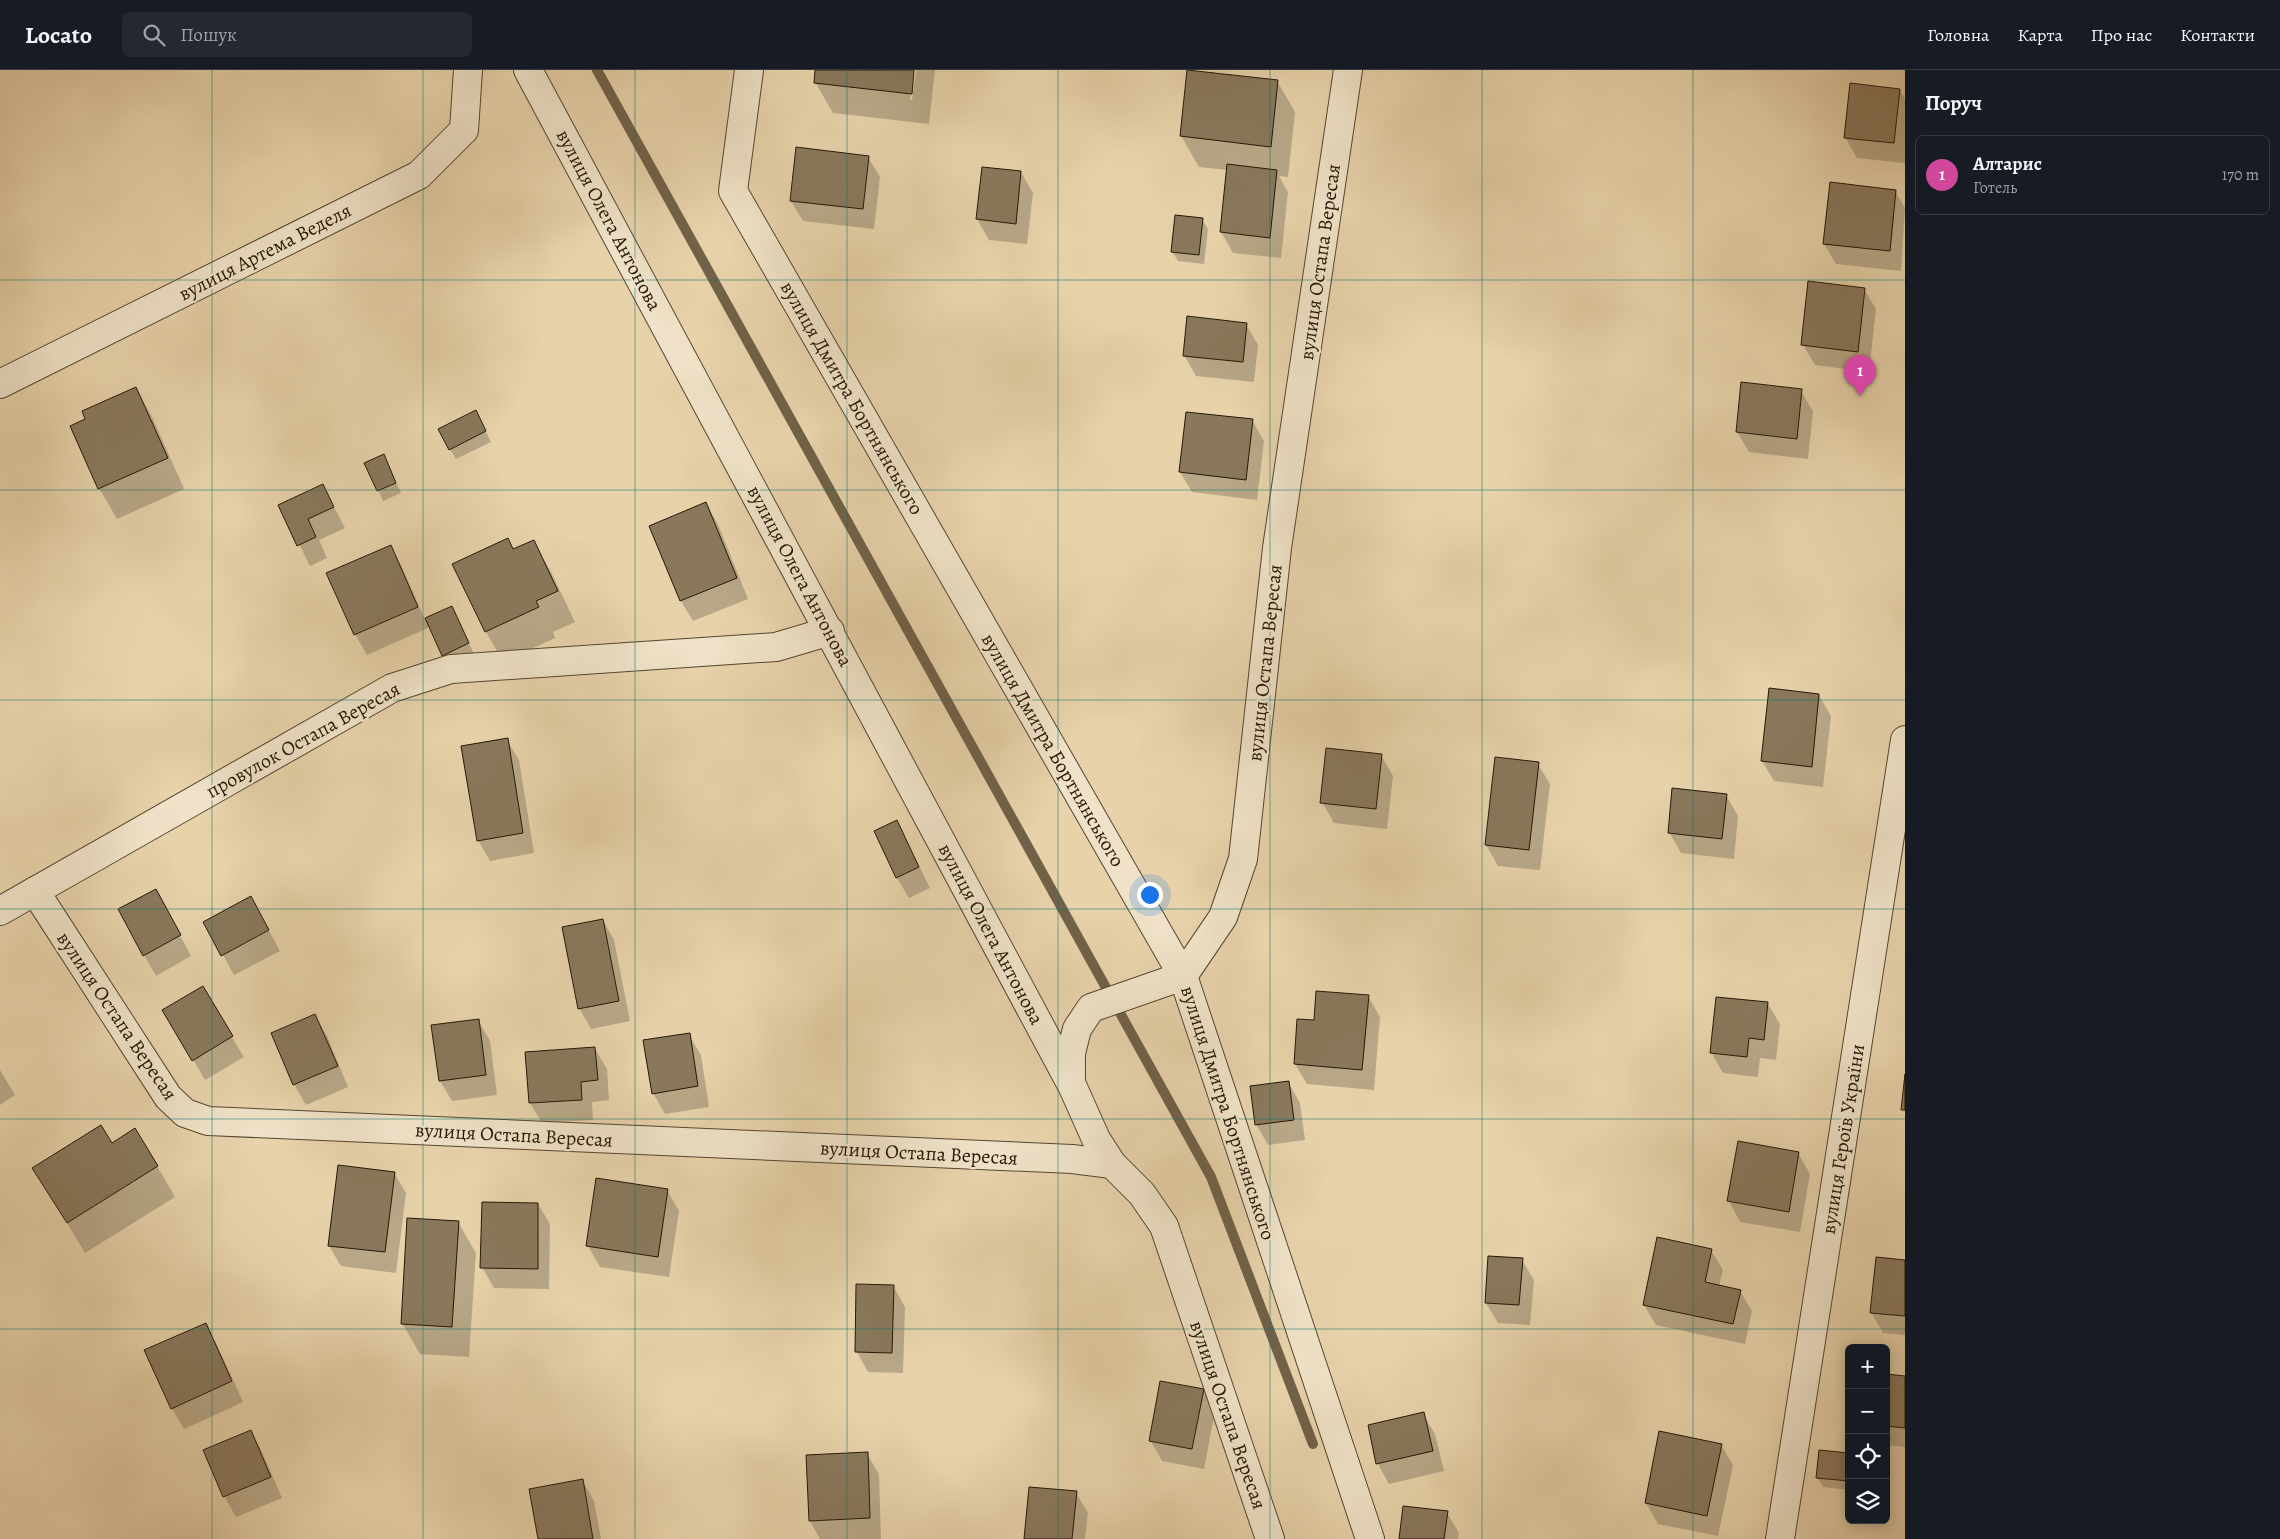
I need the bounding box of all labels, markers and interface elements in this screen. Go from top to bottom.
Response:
search box [122,12,472,57]
text: Locato [25,19,92,51]
icon: search [140,21,168,49]
text: Пошук [180,22,237,48]
text: Головна [1927,23,1989,47]
text: Карта [2017,23,2063,47]
text: Про нас [2091,23,2152,47]
text: Контакти [2180,23,2255,47]
text: Поруч [1925,89,1982,117]
street label: вулиця Олега Антонова [550,125,669,316]
text: Алтарис [1973,151,2042,177]
street label: вулиця Остапа Вересая [1293,162,1347,362]
text: 1 [1939,164,1945,186]
text: 170 m [2222,164,2259,186]
text: Готель [1973,177,2017,199]
street label: вулиця Артема Веделя [174,197,356,307]
street label: вулиця Дмитра Бортнянського [774,276,930,520]
pin: 1 [1844,355,1876,396]
street label: вулиця Олега Антонова [741,481,860,672]
street label: вулиця Остапа Вересая [1241,563,1289,763]
street label: вулиця Дмитра Бортнянського [975,628,1131,872]
street label: провулок Остапа Вересая [201,675,405,805]
street label: вулиця Олега Антонова [932,839,1051,1030]
your location [1137,882,1163,908]
street label: вулиця Остапа Вересая [50,926,184,1106]
street label: вулиця Дмитра Бортнянського [1174,982,1282,1244]
street label: вулиця Героїв України [1815,1042,1871,1236]
street label: вулиця Остапа Вересая [414,1116,614,1154]
street label: вулиця Остапа Вересая [819,1134,1019,1172]
street label: вулиця Остапа Вересая [1183,1317,1273,1513]
map controls [1845,1344,1890,1524]
button: + [1845,1344,1890,1389]
button: − [1845,1389,1890,1434]
button: locate [1845,1434,1890,1479]
button: layers [1845,1479,1890,1524]

